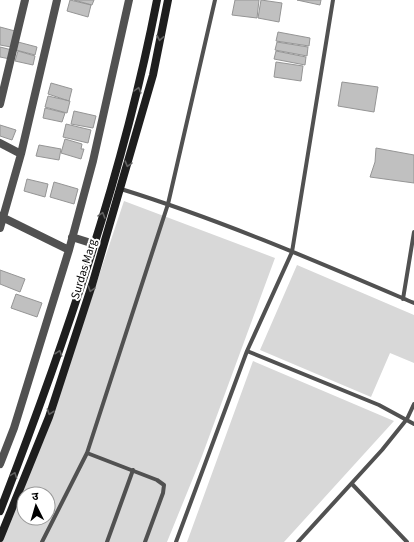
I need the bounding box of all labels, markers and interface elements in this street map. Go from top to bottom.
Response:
one-way arrow [157,35,165,41]
one-way arrow [133,87,142,94]
one-way arrow [124,160,133,167]
one-way arrow [97,212,106,219]
street label: Surdas Marg [67,237,101,301]
one-way arrow [87,285,95,292]
one-way arrow [54,349,62,356]
one-way arrow [46,409,55,416]
one-way arrow [10,471,18,478]
north arrow [16,486,56,526]
text: उ [31,489,40,504]

